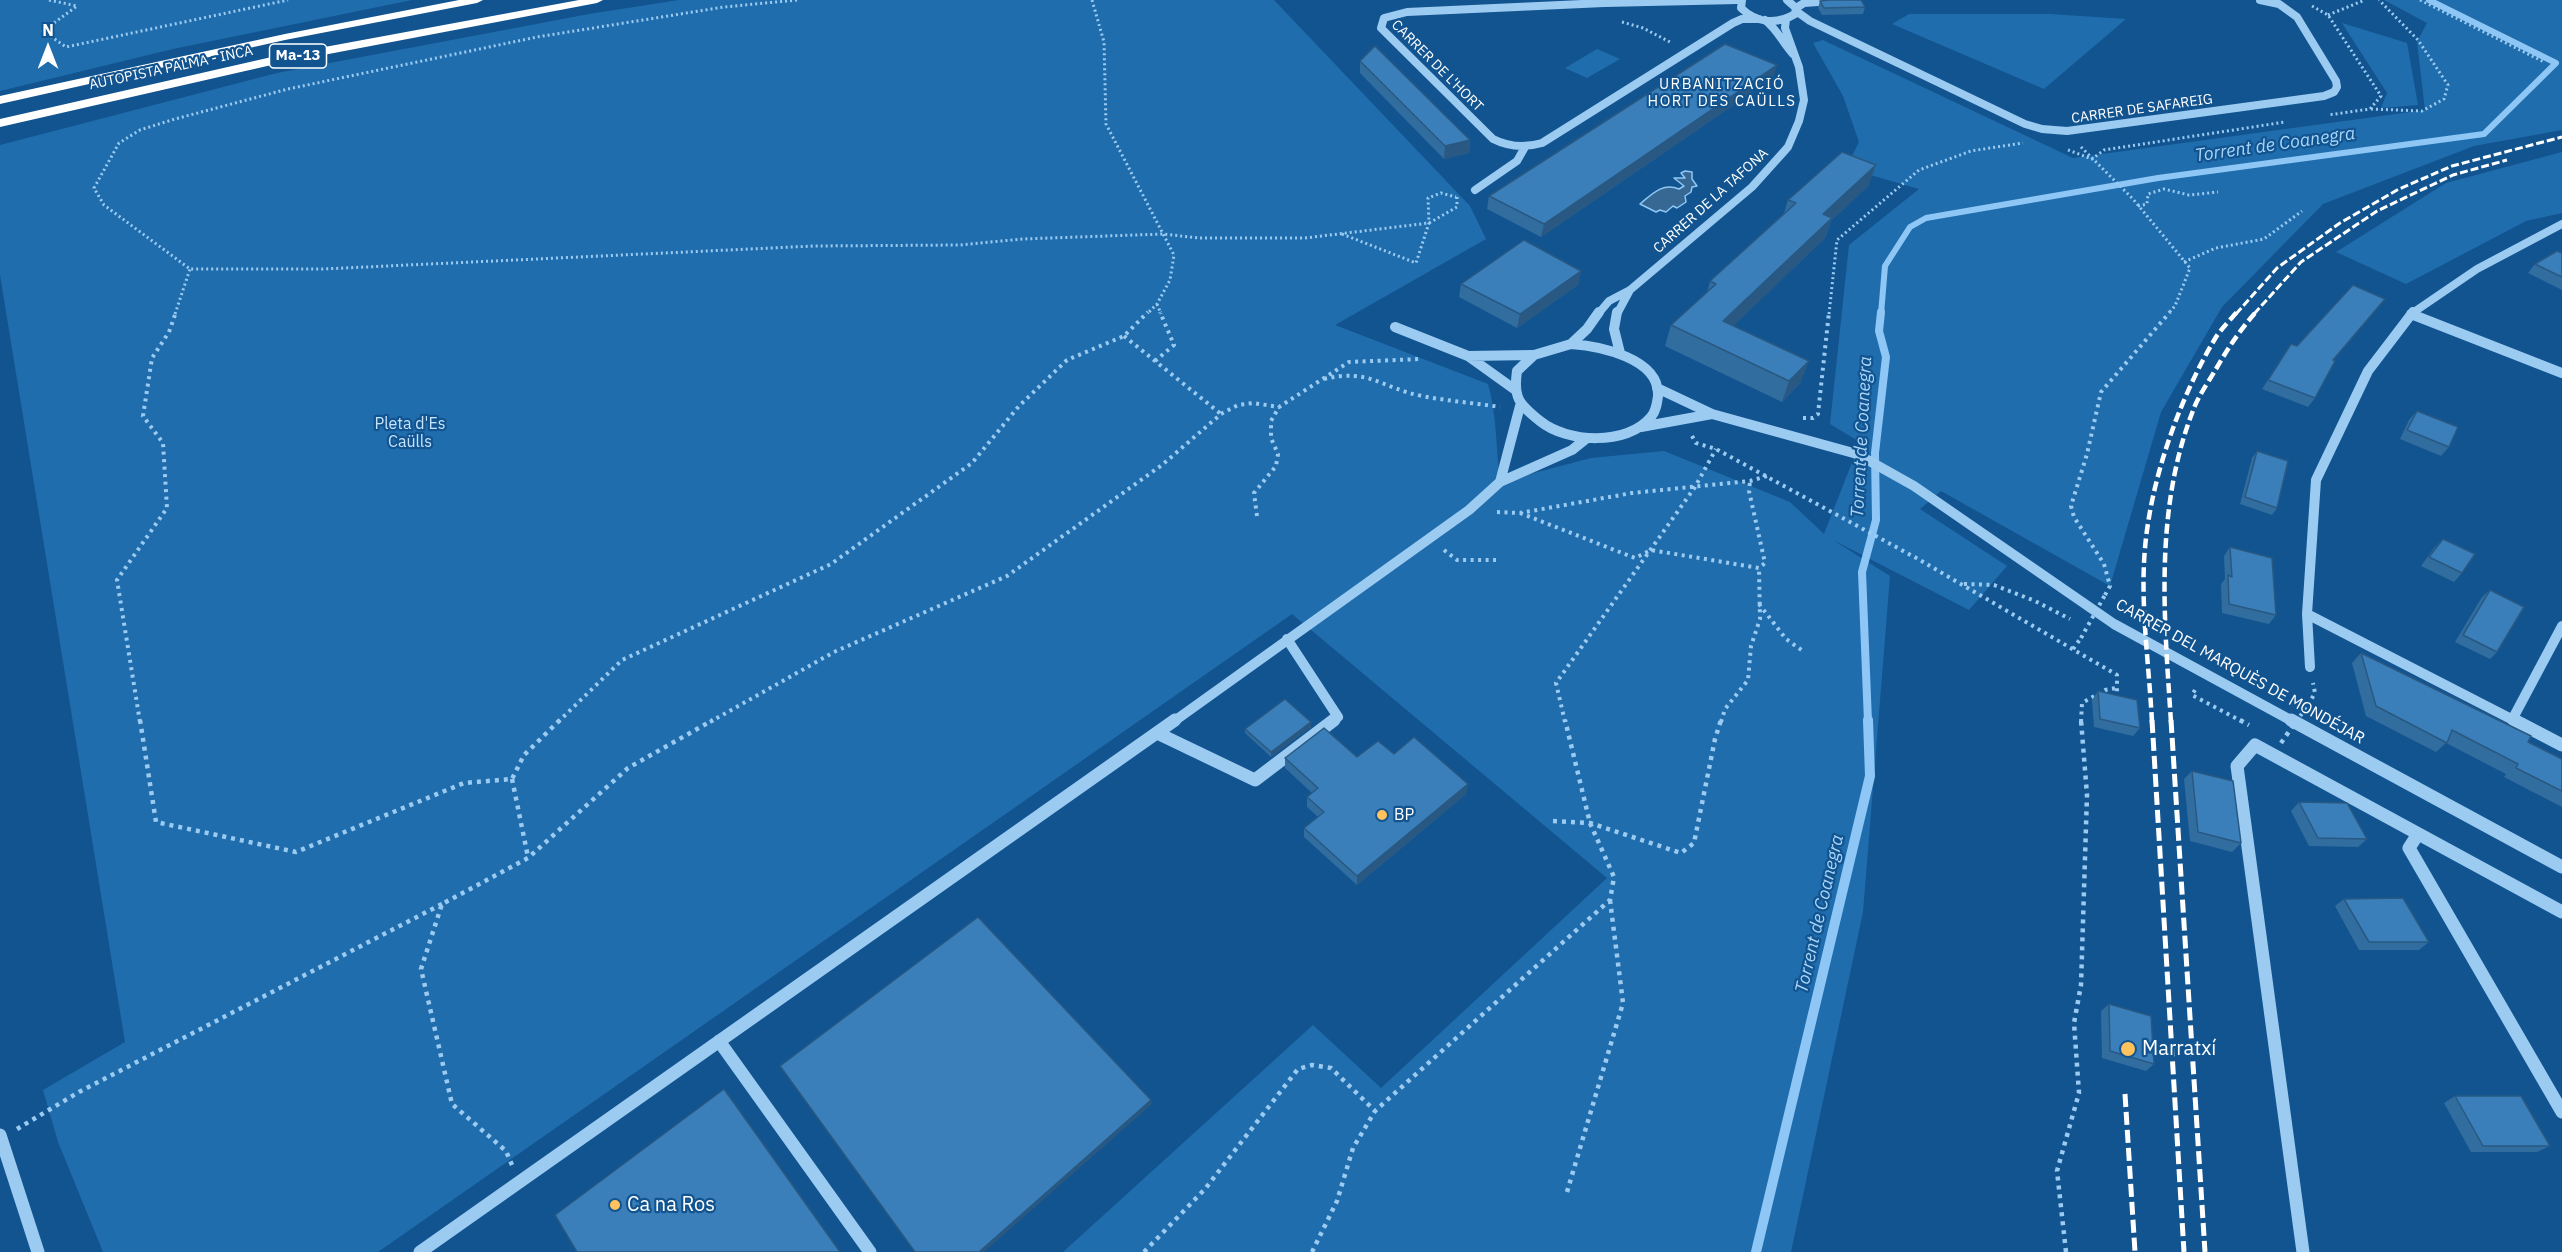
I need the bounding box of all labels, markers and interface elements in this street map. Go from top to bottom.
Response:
street label: CARRER DE L'HORT [1388,17,1486,115]
north arrow [18,18,78,78]
text: N [42,20,54,40]
street label: AUTOPISTA PALMA - INCA [88,42,254,94]
road number: Ma-13 [270,44,326,68]
district label: URBANITZACIÓ HORT DES CAÜLLS [1648,76,1796,111]
street label: CARRER DE SAFAREIG [2070,91,2214,127]
water label: Torrent de Coanegra [2193,123,2357,167]
street label: CARRER DE LA TAFONA [1650,145,1772,257]
water label: Torrent de Coanegra [1847,356,1877,518]
park label: Pleta d'Es Caülls [374,414,446,452]
street label: CARRER DEL MARQUÈS DE MONDÉJAR [2112,595,2368,749]
place label: BP [1394,805,1414,825]
marker: BP [1375,808,1389,822]
water label: Torrent de Coanegra [1791,833,1849,995]
place label: Marratxí [2142,1037,2216,1061]
marker: Marratxí [2119,1040,2137,1058]
place label: Ca na Ros [627,1193,715,1217]
marker: Ca na Ros [608,1198,622,1212]

